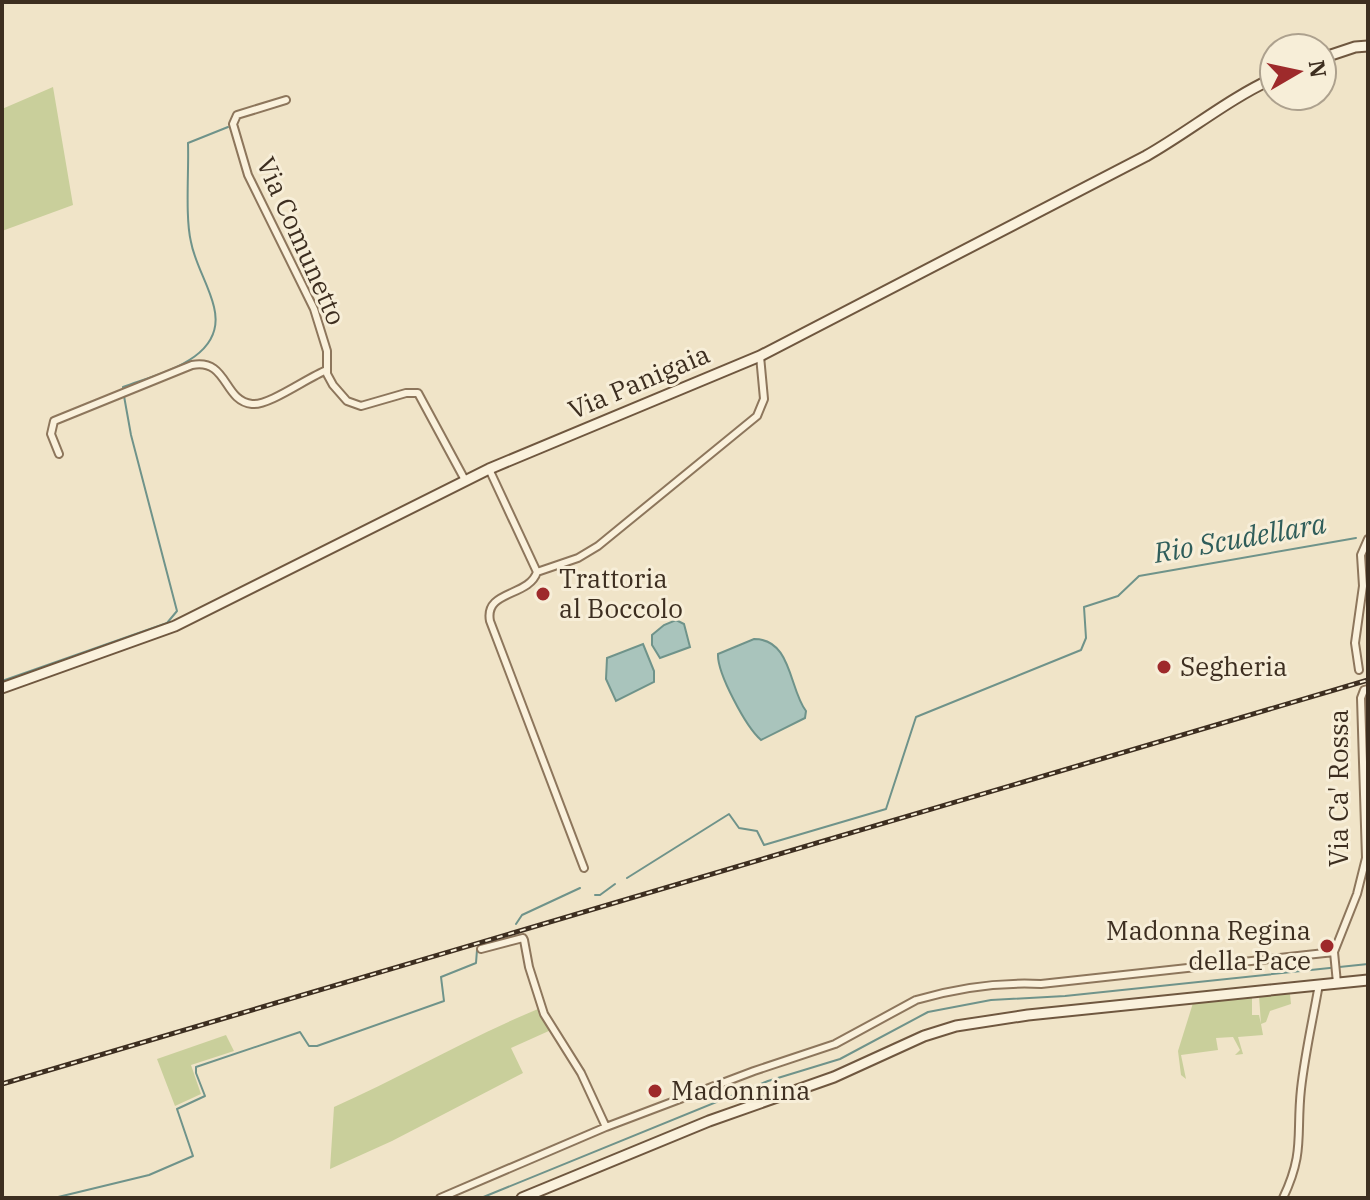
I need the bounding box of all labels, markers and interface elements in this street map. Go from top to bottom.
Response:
north arrow [1258,32,1338,112]
text: N [1303,58,1334,80]
street label: Via Comunetto [250,151,354,330]
street label: Via Panigaia [563,336,715,426]
water label: Rio Scudellara [1150,504,1329,571]
place label: Trattoria al Boccolo [559,561,683,625]
marker: Trattoria al Boccolo [534,585,552,603]
place label: Segheria [1180,649,1287,683]
marker: Segheria [1155,658,1173,676]
street label: Via Ca' Rossa [1321,709,1355,867]
place label: Madonna Regina della Pace [1106,913,1311,977]
marker: Madonna Regina della Pace [1318,937,1336,955]
place label: Madonnina [671,1073,811,1107]
marker: Madonnina [646,1082,664,1100]

